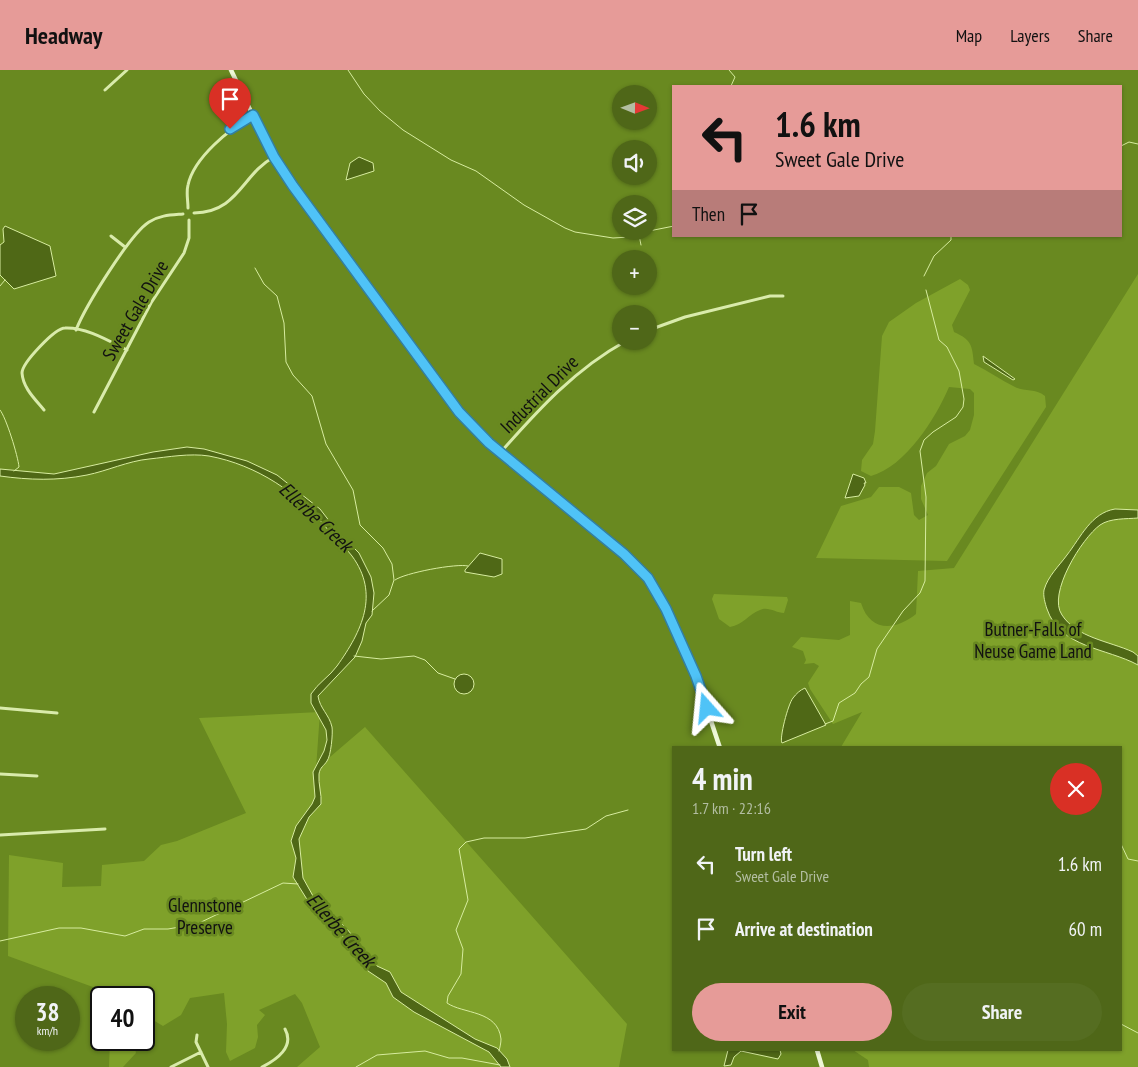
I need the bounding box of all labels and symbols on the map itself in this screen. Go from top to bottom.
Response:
pin [209,78,251,129]
north arrow [612,85,658,130]
street label: Sweet Gale Drive [97,255,173,364]
street label: Industrial Drive [495,350,583,438]
water label: Ellerbe Creek [274,476,360,559]
park label: Butner-Falls of Neuse Game Land [974,617,1092,663]
position arrow [680,681,732,733]
water label: Ellerbe Creek [301,887,383,974]
park label: Glennstone Preserve [168,893,242,939]
speed limit sign: 40 [90,986,155,1051]

